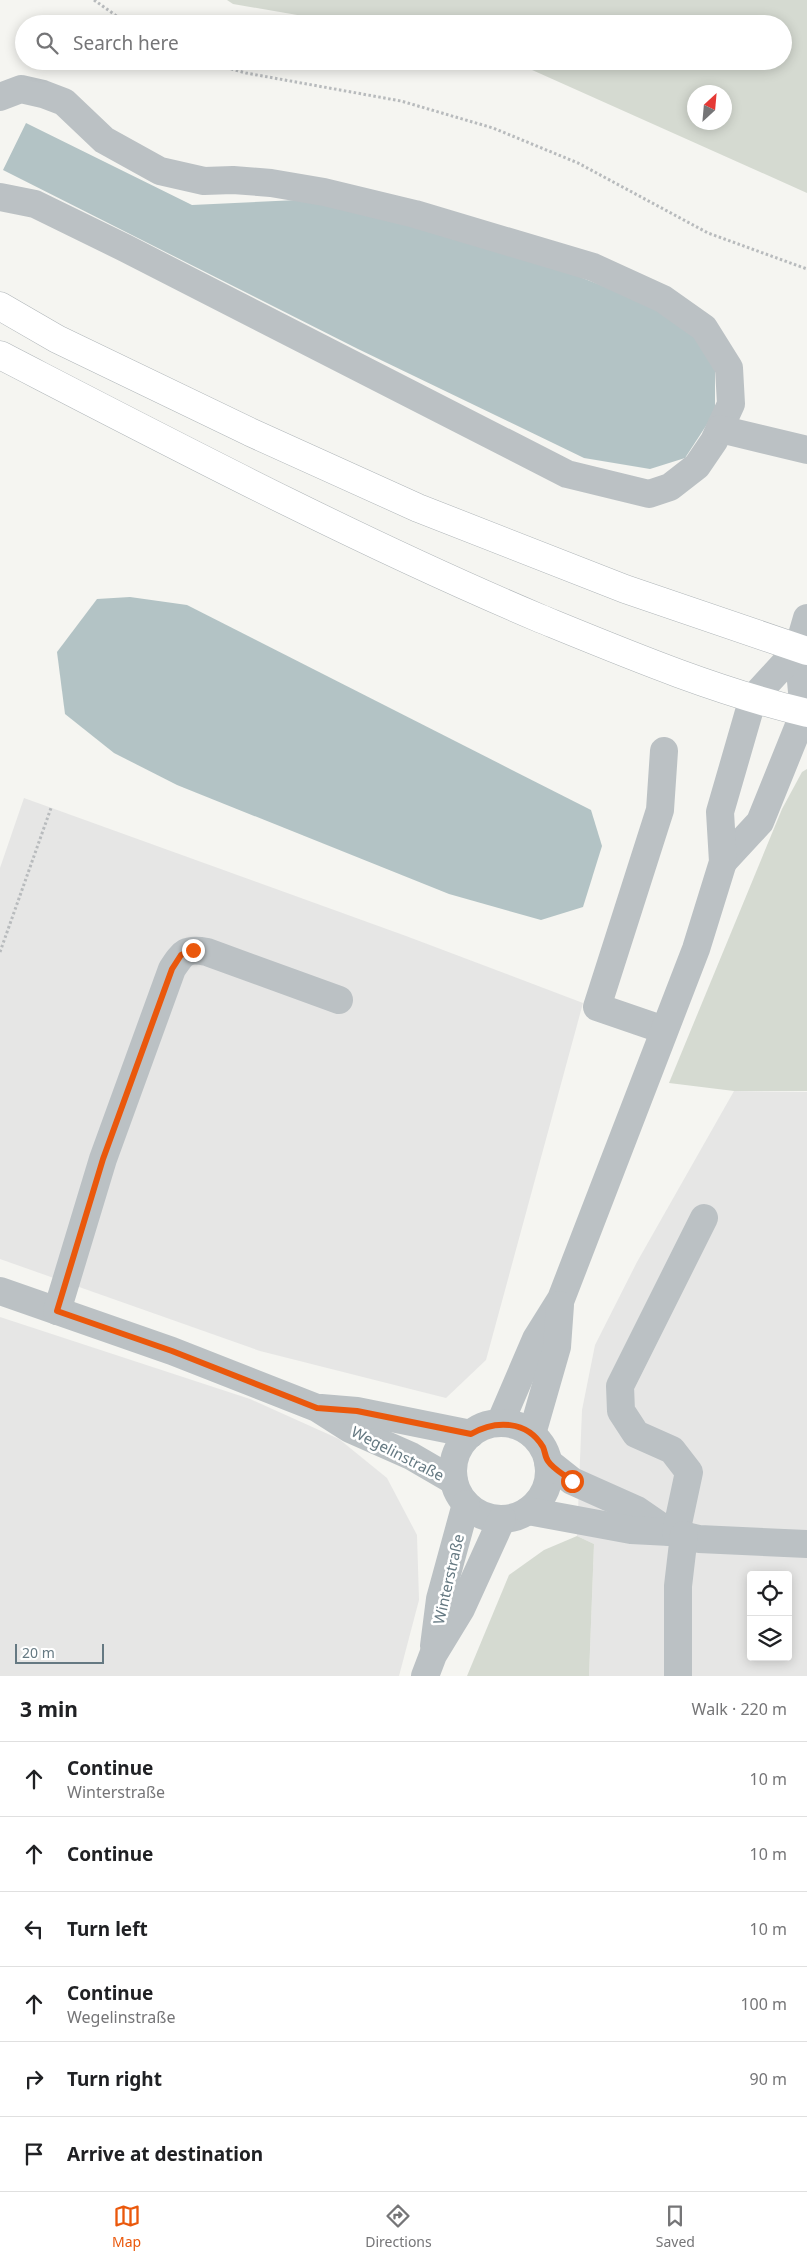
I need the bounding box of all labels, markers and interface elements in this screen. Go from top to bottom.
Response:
search box [15,15,792,70]
icon: search [33,29,61,57]
text: Search here [73,30,179,56]
north arrow [687,85,732,130]
route end [182,939,205,962]
street label: Wegelinstraße [348,1421,448,1485]
route start [561,1470,584,1493]
street label: Winterstraße [428,1532,468,1626]
map controls [747,1571,792,1661]
button: locate [747,1571,792,1616]
button: layers [747,1616,792,1661]
scale bar [15,1641,104,1664]
text: 20 m [22,1643,55,1662]
text: 3 min [20,1695,78,1723]
text: Walk · 220 m [692,1698,787,1720]
text: Continue [67,1755,153,1781]
icon: ahead [20,1765,48,1793]
text: 10 m [750,1768,787,1790]
text: Winterstraße [67,1781,165,1803]
icon: ahead [20,1840,48,1868]
text: Continue [67,1841,153,1867]
text: 10 m [750,1843,787,1865]
icon: left [20,1915,48,1943]
text: Turn left [67,1916,148,1942]
text: 10 m [750,1918,787,1940]
text: Continue [67,1980,153,2006]
icon: ahead [20,1990,48,2018]
text: 100 m [740,1993,787,2015]
text: Wegelinstraße [67,2006,175,2028]
icon: right [20,2065,48,2093]
text: Turn right [67,2066,162,2092]
text: 90 m [750,2068,787,2090]
icon: arrive [20,2140,48,2168]
text: Arrive at destination [67,2141,263,2167]
tab: Map [112,2202,141,2251]
tab: Directions [365,2202,432,2251]
tab: Saved [656,2202,695,2251]

